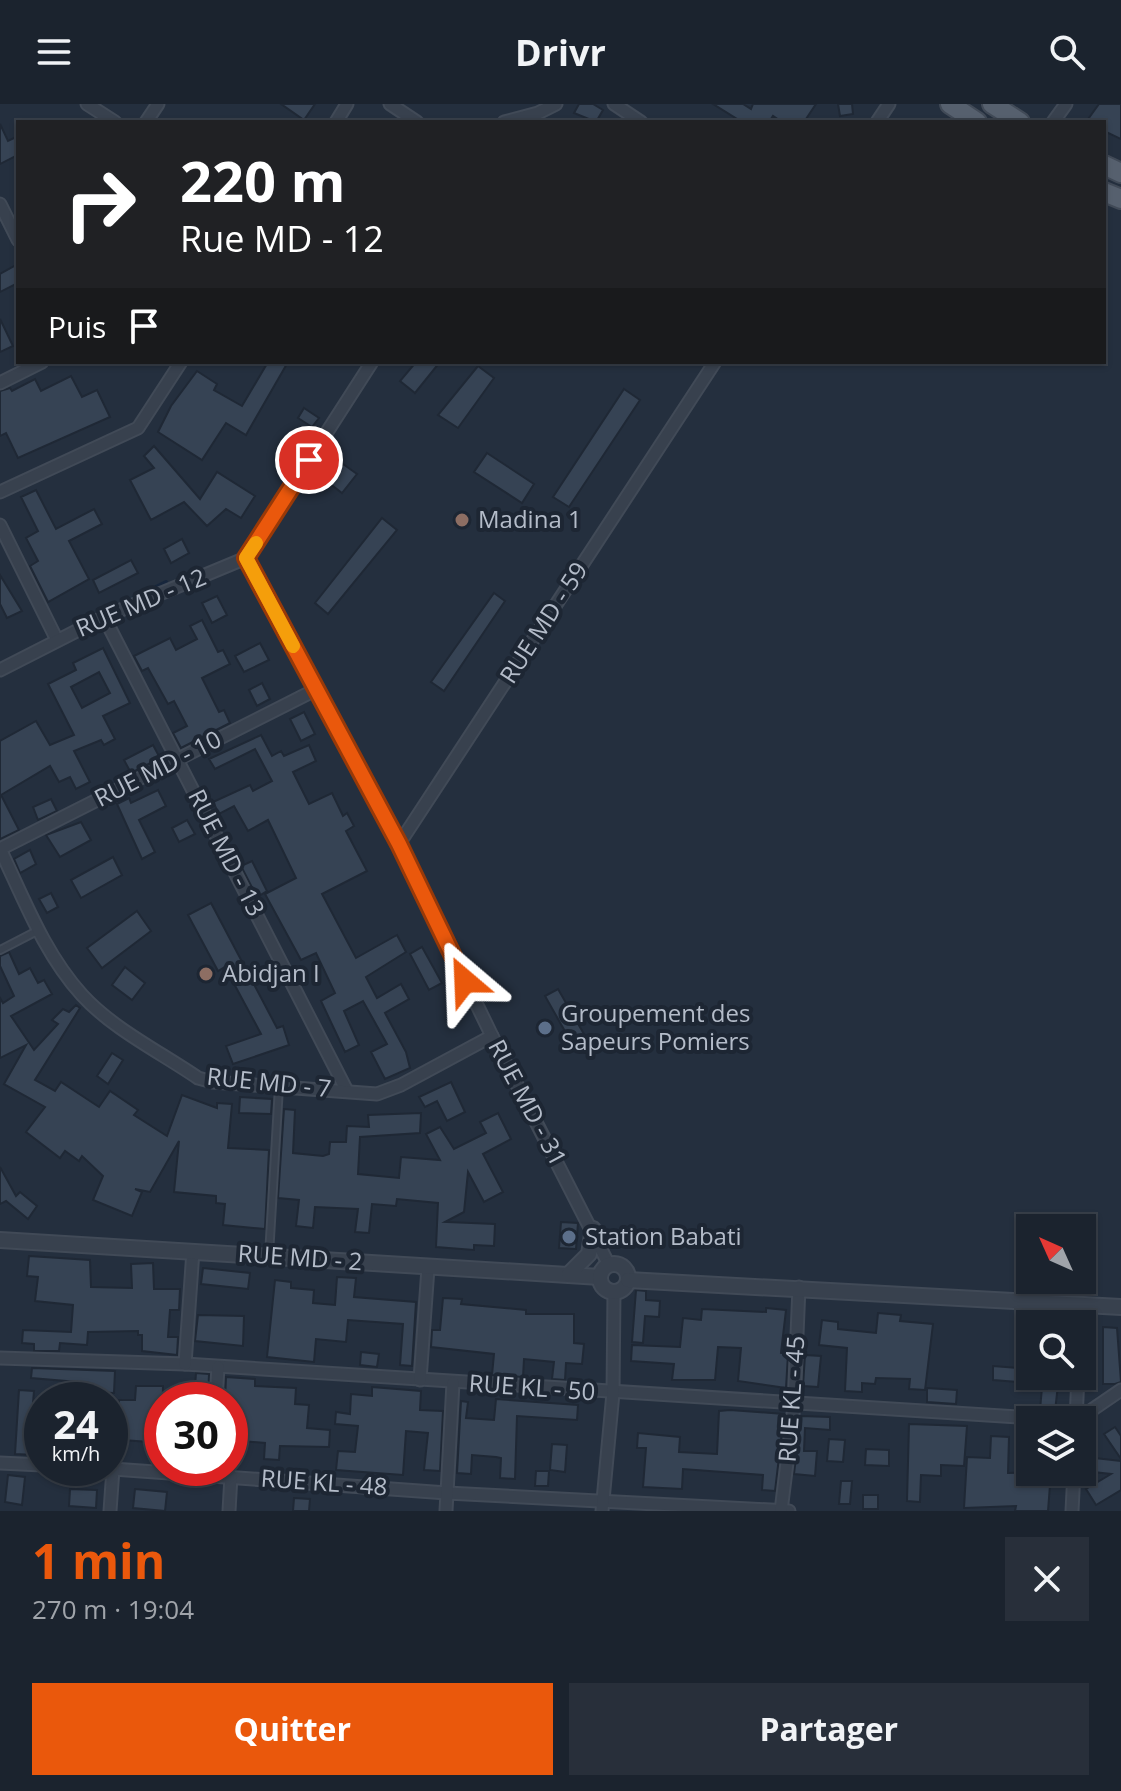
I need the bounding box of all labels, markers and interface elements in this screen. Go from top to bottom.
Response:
text: Drivr [515,28,606,77]
icon: menu [32,30,76,74]
icon: search [1045,30,1089,74]
text: 220 m [180,142,346,218]
icon: right [48,152,152,256]
text: Rue MD - 12 [180,214,384,263]
icon: arrive [122,304,166,348]
text: Puis [48,306,106,347]
pin [275,426,343,494]
icon: arrive [287,438,331,482]
place label: Madina 1 [478,502,582,535]
marker: Madina 1 [453,511,471,529]
street label: RUE MD - 59 [491,555,594,689]
street label: RUE MD - 12 [70,559,211,644]
street label: RUE MD - 10 [88,722,227,814]
street label: RUE MD - 13 [181,783,273,922]
position arrow [423,939,507,1023]
place label: Abidjan I [222,956,320,989]
marker: Abidjan I [197,965,215,983]
place label: Groupement des Sapeurs Pomiers [561,996,750,1057]
marker: Groupement des Sapeurs Pomiers [536,1019,554,1037]
street label: RUE MD - 31 [481,1033,575,1171]
street label: RUE MD - 7 [205,1059,333,1104]
north arrow [1016,1214,1096,1294]
map controls [1016,1214,1096,1486]
place label: Station Babati [585,1219,742,1252]
marker: Station Babati [560,1228,578,1246]
street label: RUE MD - 2 [237,1236,364,1277]
button: search [1016,1310,1096,1390]
street label: RUE KL - 45 [770,1335,811,1463]
street label: RUE KL - 50 [468,1366,596,1407]
speed limit sign: 30 [144,1382,248,1486]
text: 24 [53,1396,99,1451]
button: layers [1016,1406,1096,1486]
text: km/h [52,1440,100,1467]
street label: RUE KL - 48 [260,1461,388,1502]
text: 1 min [32,1528,165,1593]
button: close [1005,1537,1089,1621]
text: 270 m · 19:04 [32,1591,194,1627]
button: Quitter [32,1683,553,1775]
button: Partager [569,1683,1089,1775]

